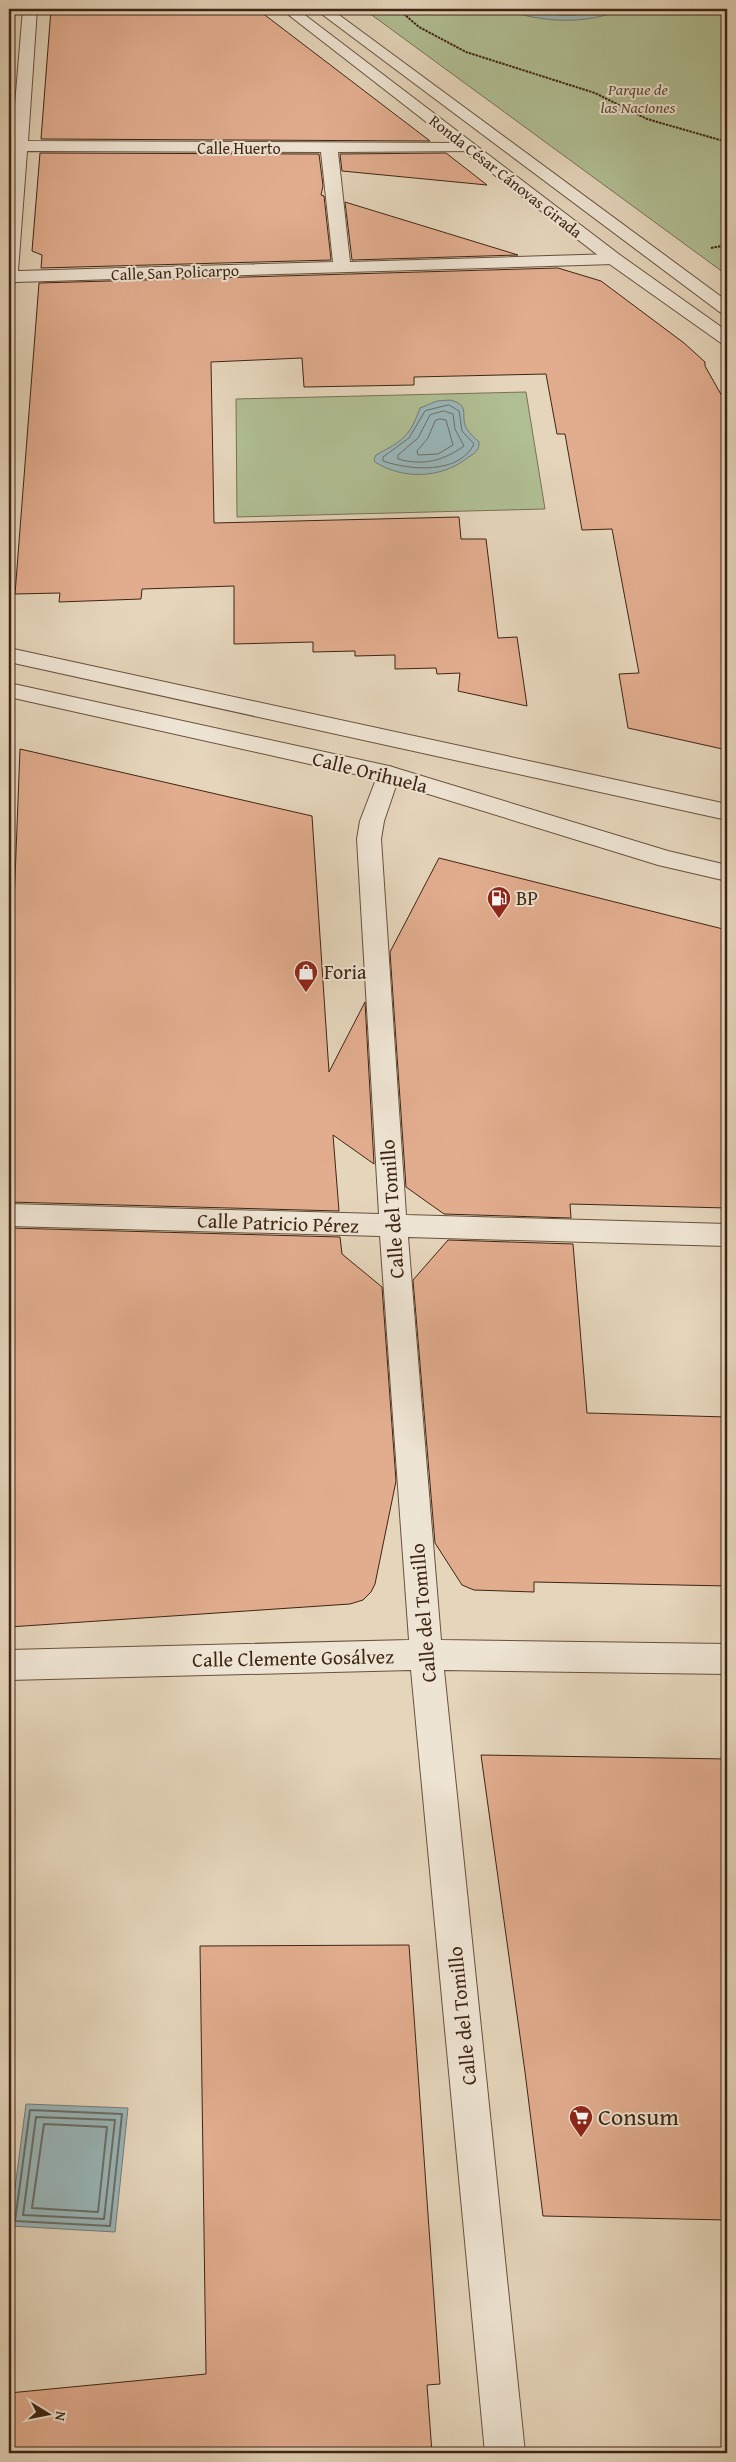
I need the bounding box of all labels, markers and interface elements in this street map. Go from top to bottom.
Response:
park label: Parque de las Naciones [600,77,676,119]
street label: Ronda César Cánovas Girada [424,109,588,244]
street label: Calle Huerto [197,136,281,160]
street label: Calle San Policarpo [111,258,239,286]
street label: Calle Orihuela [309,743,431,800]
place label: BP [516,883,538,912]
fuel station icon: BP [486,885,512,919]
place label: Foria [324,957,367,986]
shop icon: Foria [293,959,319,993]
street label: Calle del Tomillo [372,1138,411,1280]
street label: Calle Patricio Pérez [197,1205,360,1240]
street label: Calle del Tomillo [402,1542,443,1684]
street label: Calle Clemente Gosálvez [192,1641,394,1674]
street label: Calle del Tomillo [440,1945,483,2087]
place label: Consum [598,2099,679,2134]
supermarket icon: Consum [568,2104,594,2138]
north arrow [22,2390,72,2440]
text: N [50,2410,71,2423]

